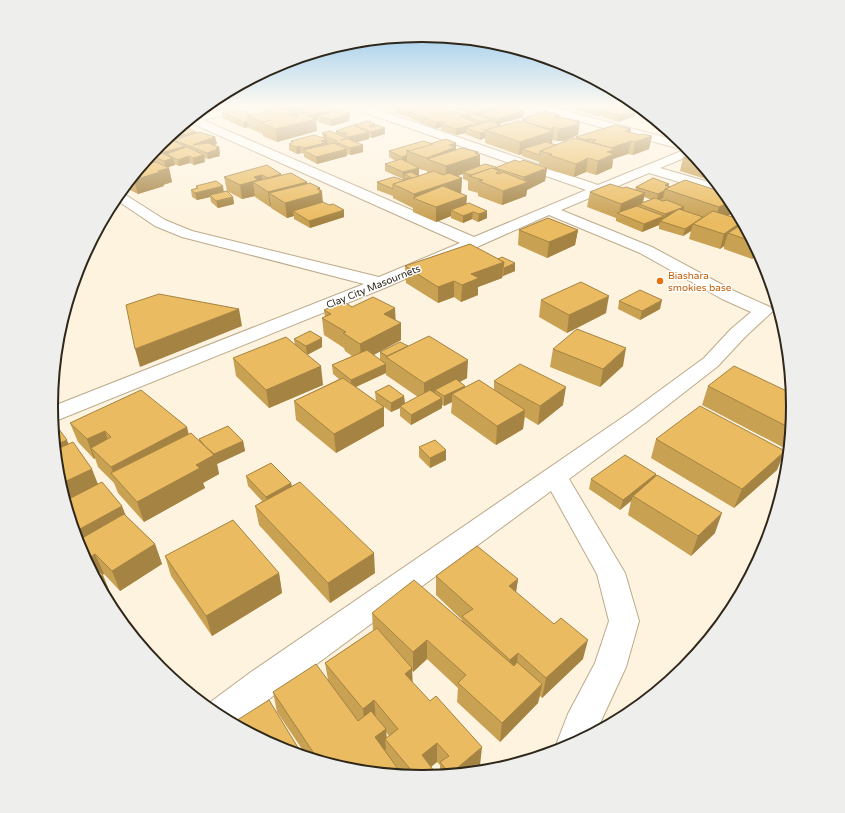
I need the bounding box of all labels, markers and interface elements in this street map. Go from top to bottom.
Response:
street label: Clay City Masournets [324,262,422,311]
place label: Biashara smokies base [668,270,732,294]
marker: Biashara smokies base [655,276,665,286]

